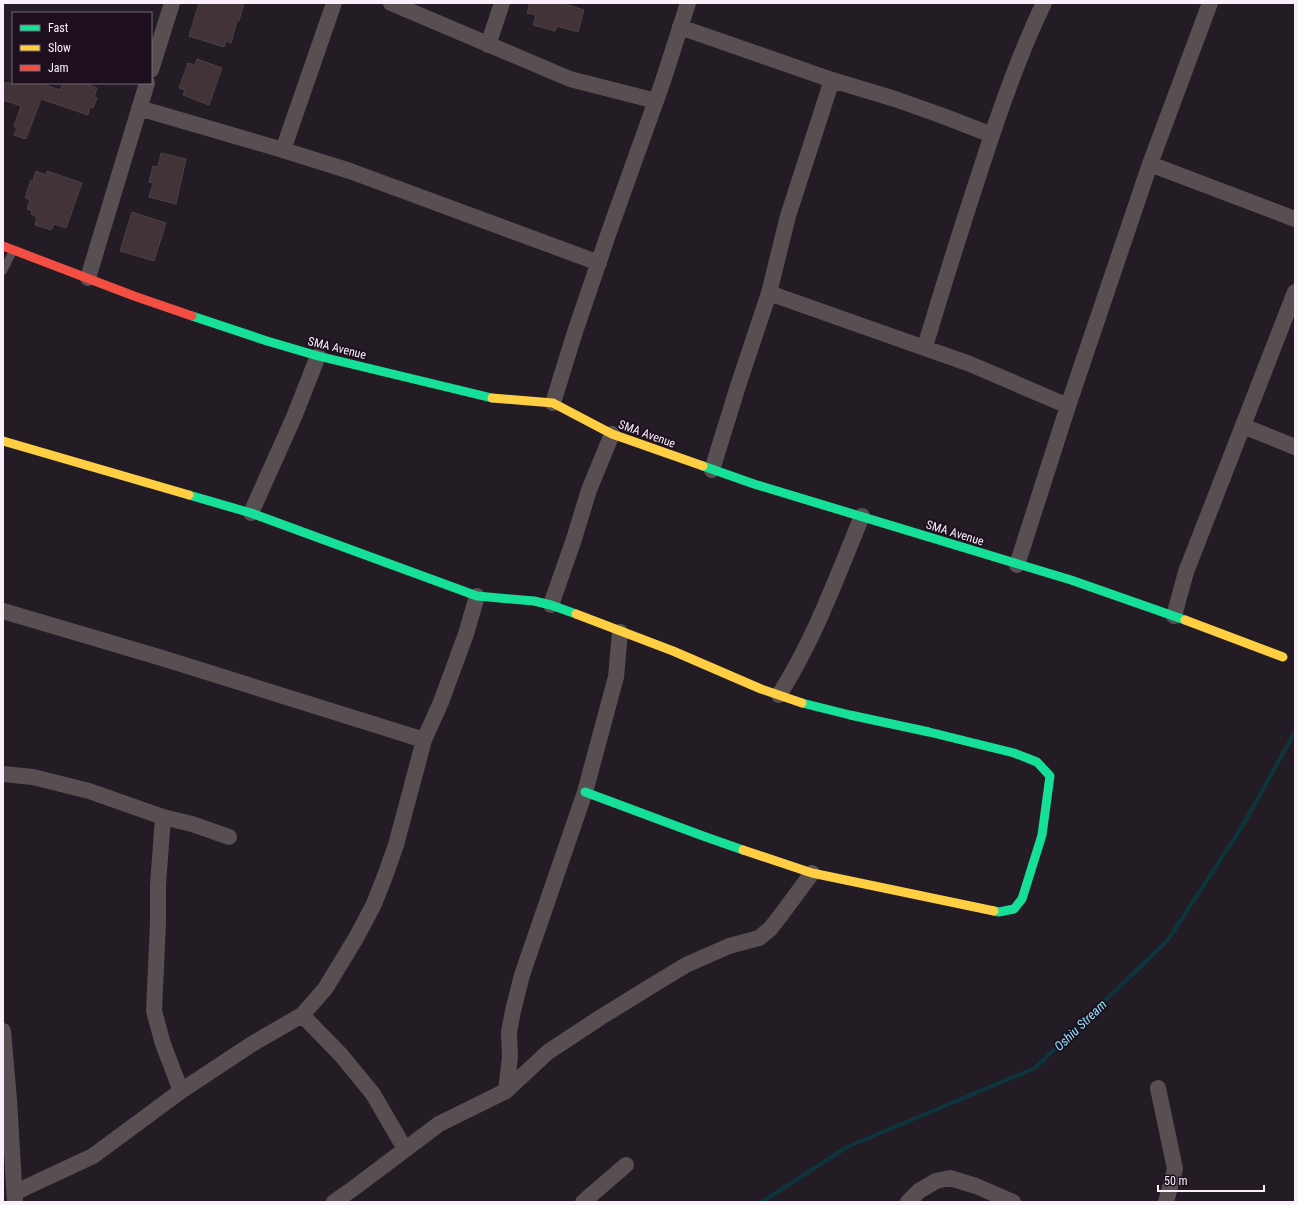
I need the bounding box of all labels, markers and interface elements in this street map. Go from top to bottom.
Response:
legend [12,12,152,84]
text: Fast [48,21,69,35]
text: Slow [48,41,71,55]
text: Jam [48,61,69,75]
street label: SMA Avenue [306,334,368,362]
street label: SMA Avenue [617,417,678,451]
street label: SMA Avenue [924,518,986,549]
water label: Oshiu Stream [1051,997,1110,1054]
scale bar [1158,1167,1264,1193]
text: 50 m [1164,1174,1188,1188]

